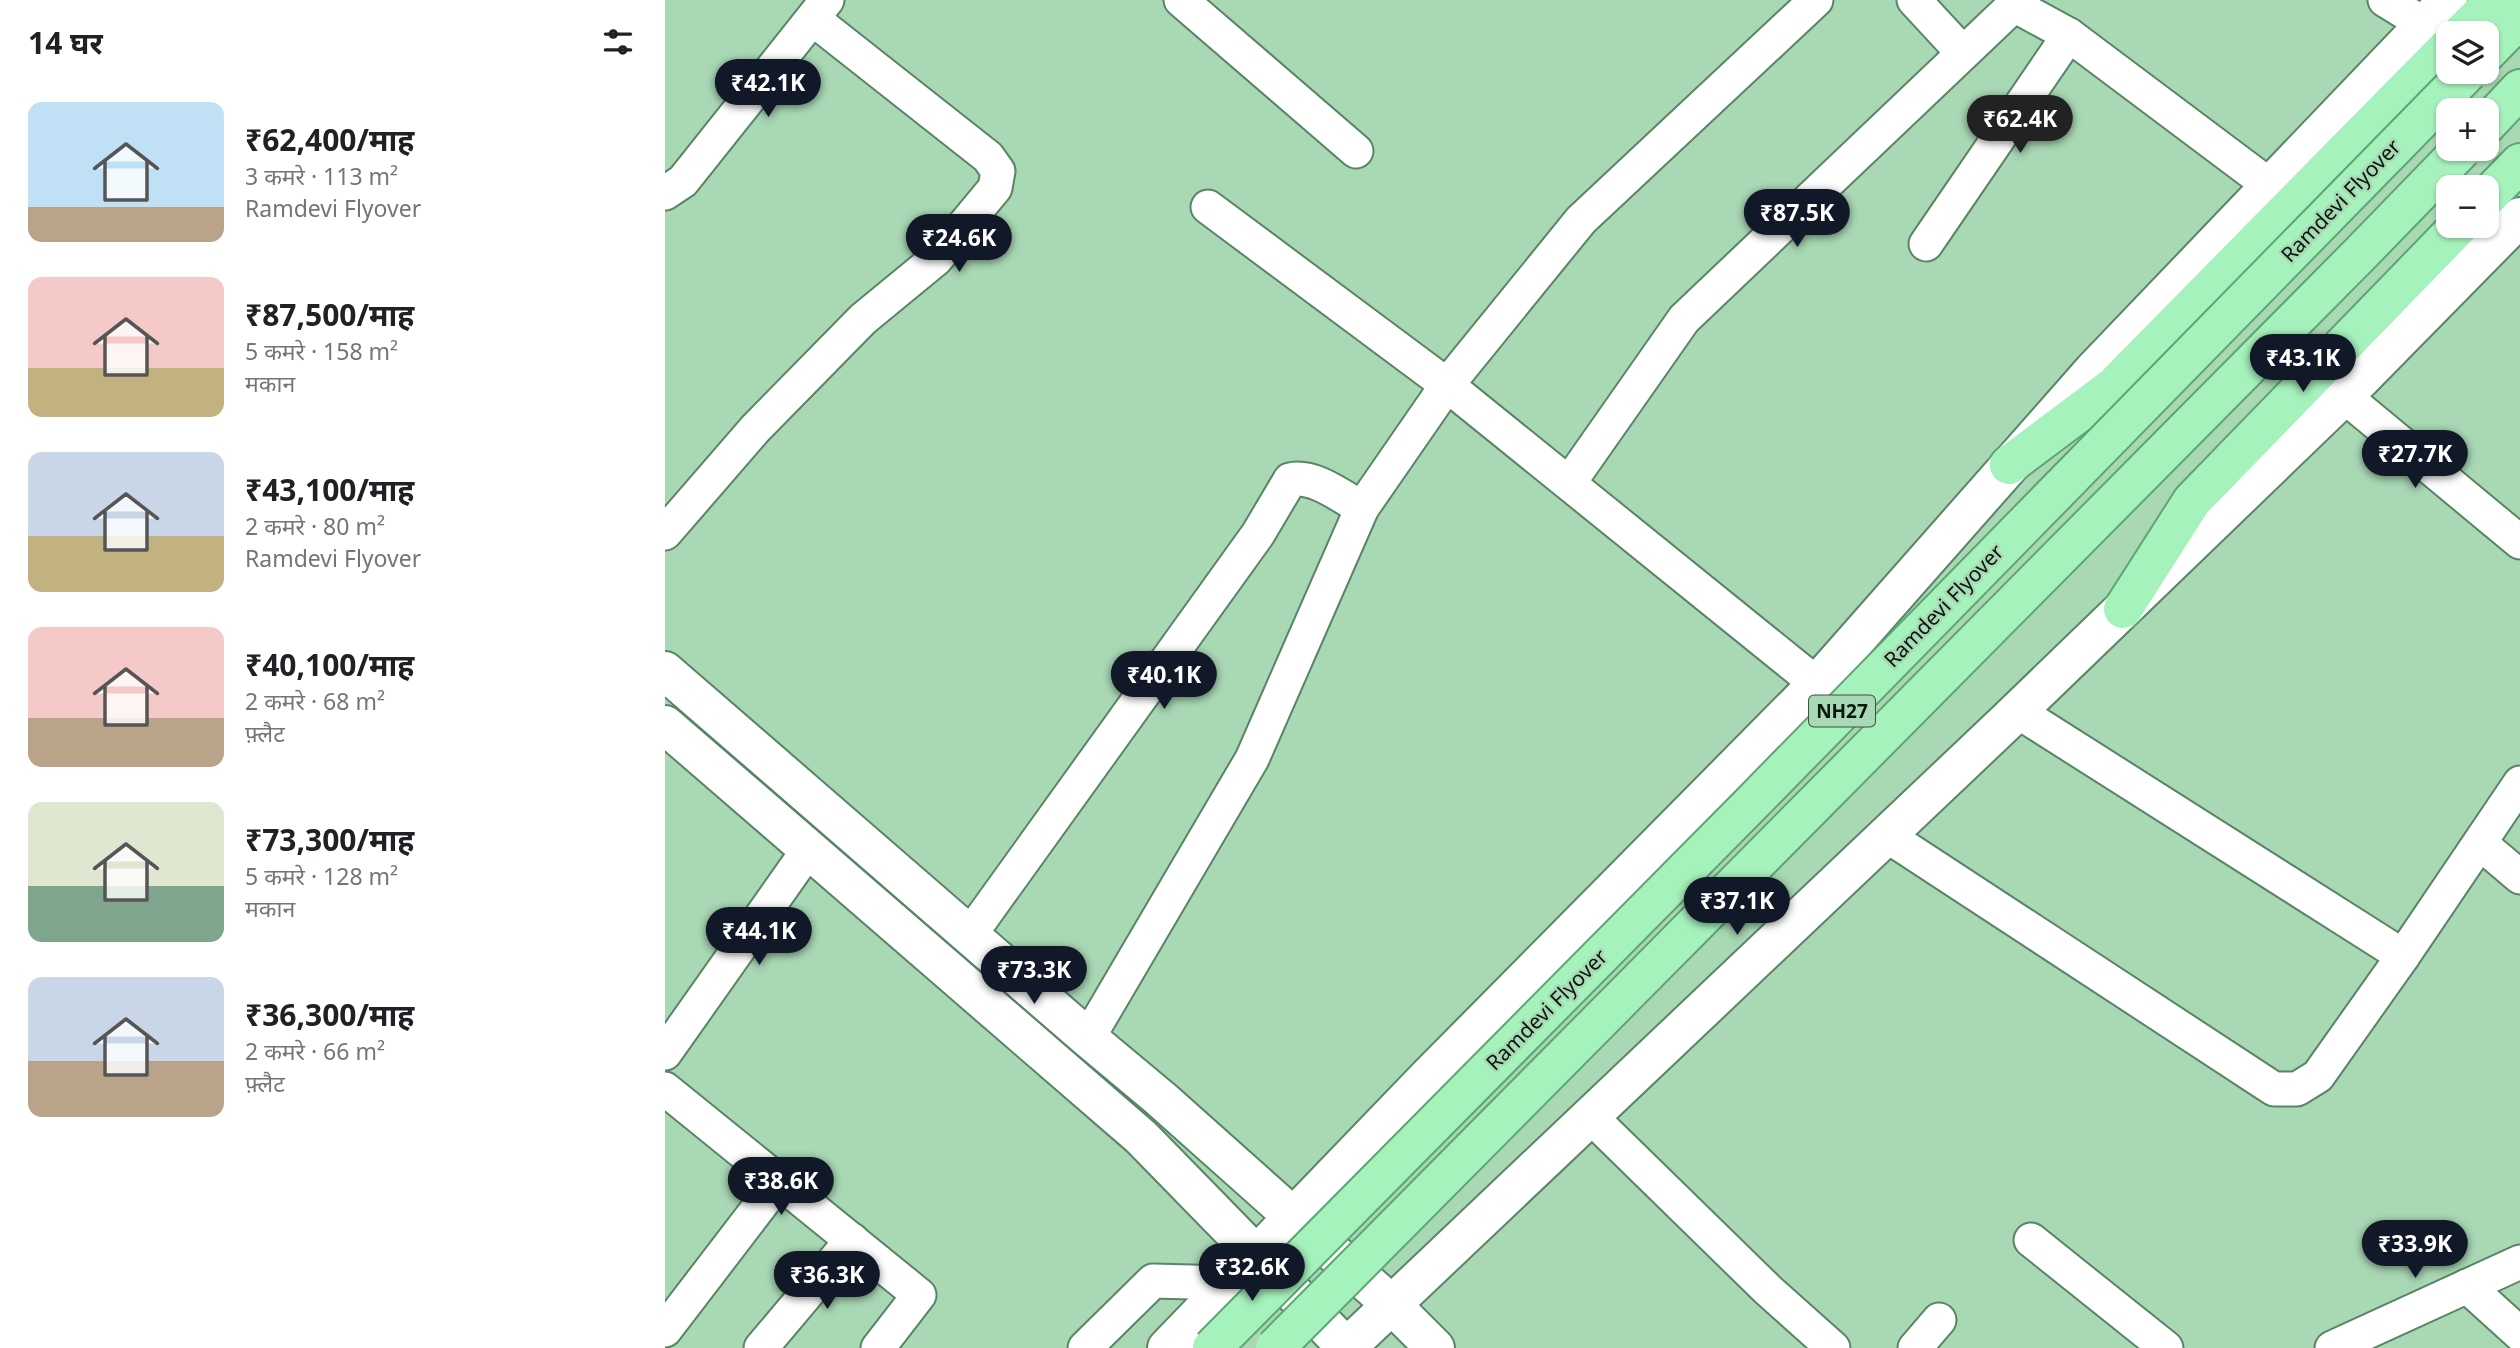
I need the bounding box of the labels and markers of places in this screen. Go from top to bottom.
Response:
pin: ₹42.1K [711,60,825,119]
pin: ₹62.4K [1963,96,2077,155]
pin: ₹87.5K [1740,190,1854,249]
pin: ₹24.6K [902,215,1016,274]
pin: ₹43.1K [2246,334,2360,394]
pin: ₹27.7K [2358,430,2472,490]
pin: ₹40.1K [1107,652,1221,711]
pin: ₹37.1K [1680,878,1794,937]
pin: ₹44.1K [702,908,816,967]
pin: ₹73.3K [977,946,1091,1006]
pin: ₹38.6K [724,1158,838,1217]
pin: ₹33.9K [2358,1220,2472,1280]
pin: ₹32.6K [1195,1244,1309,1303]
pin: ₹36.3K [770,1252,884,1311]

